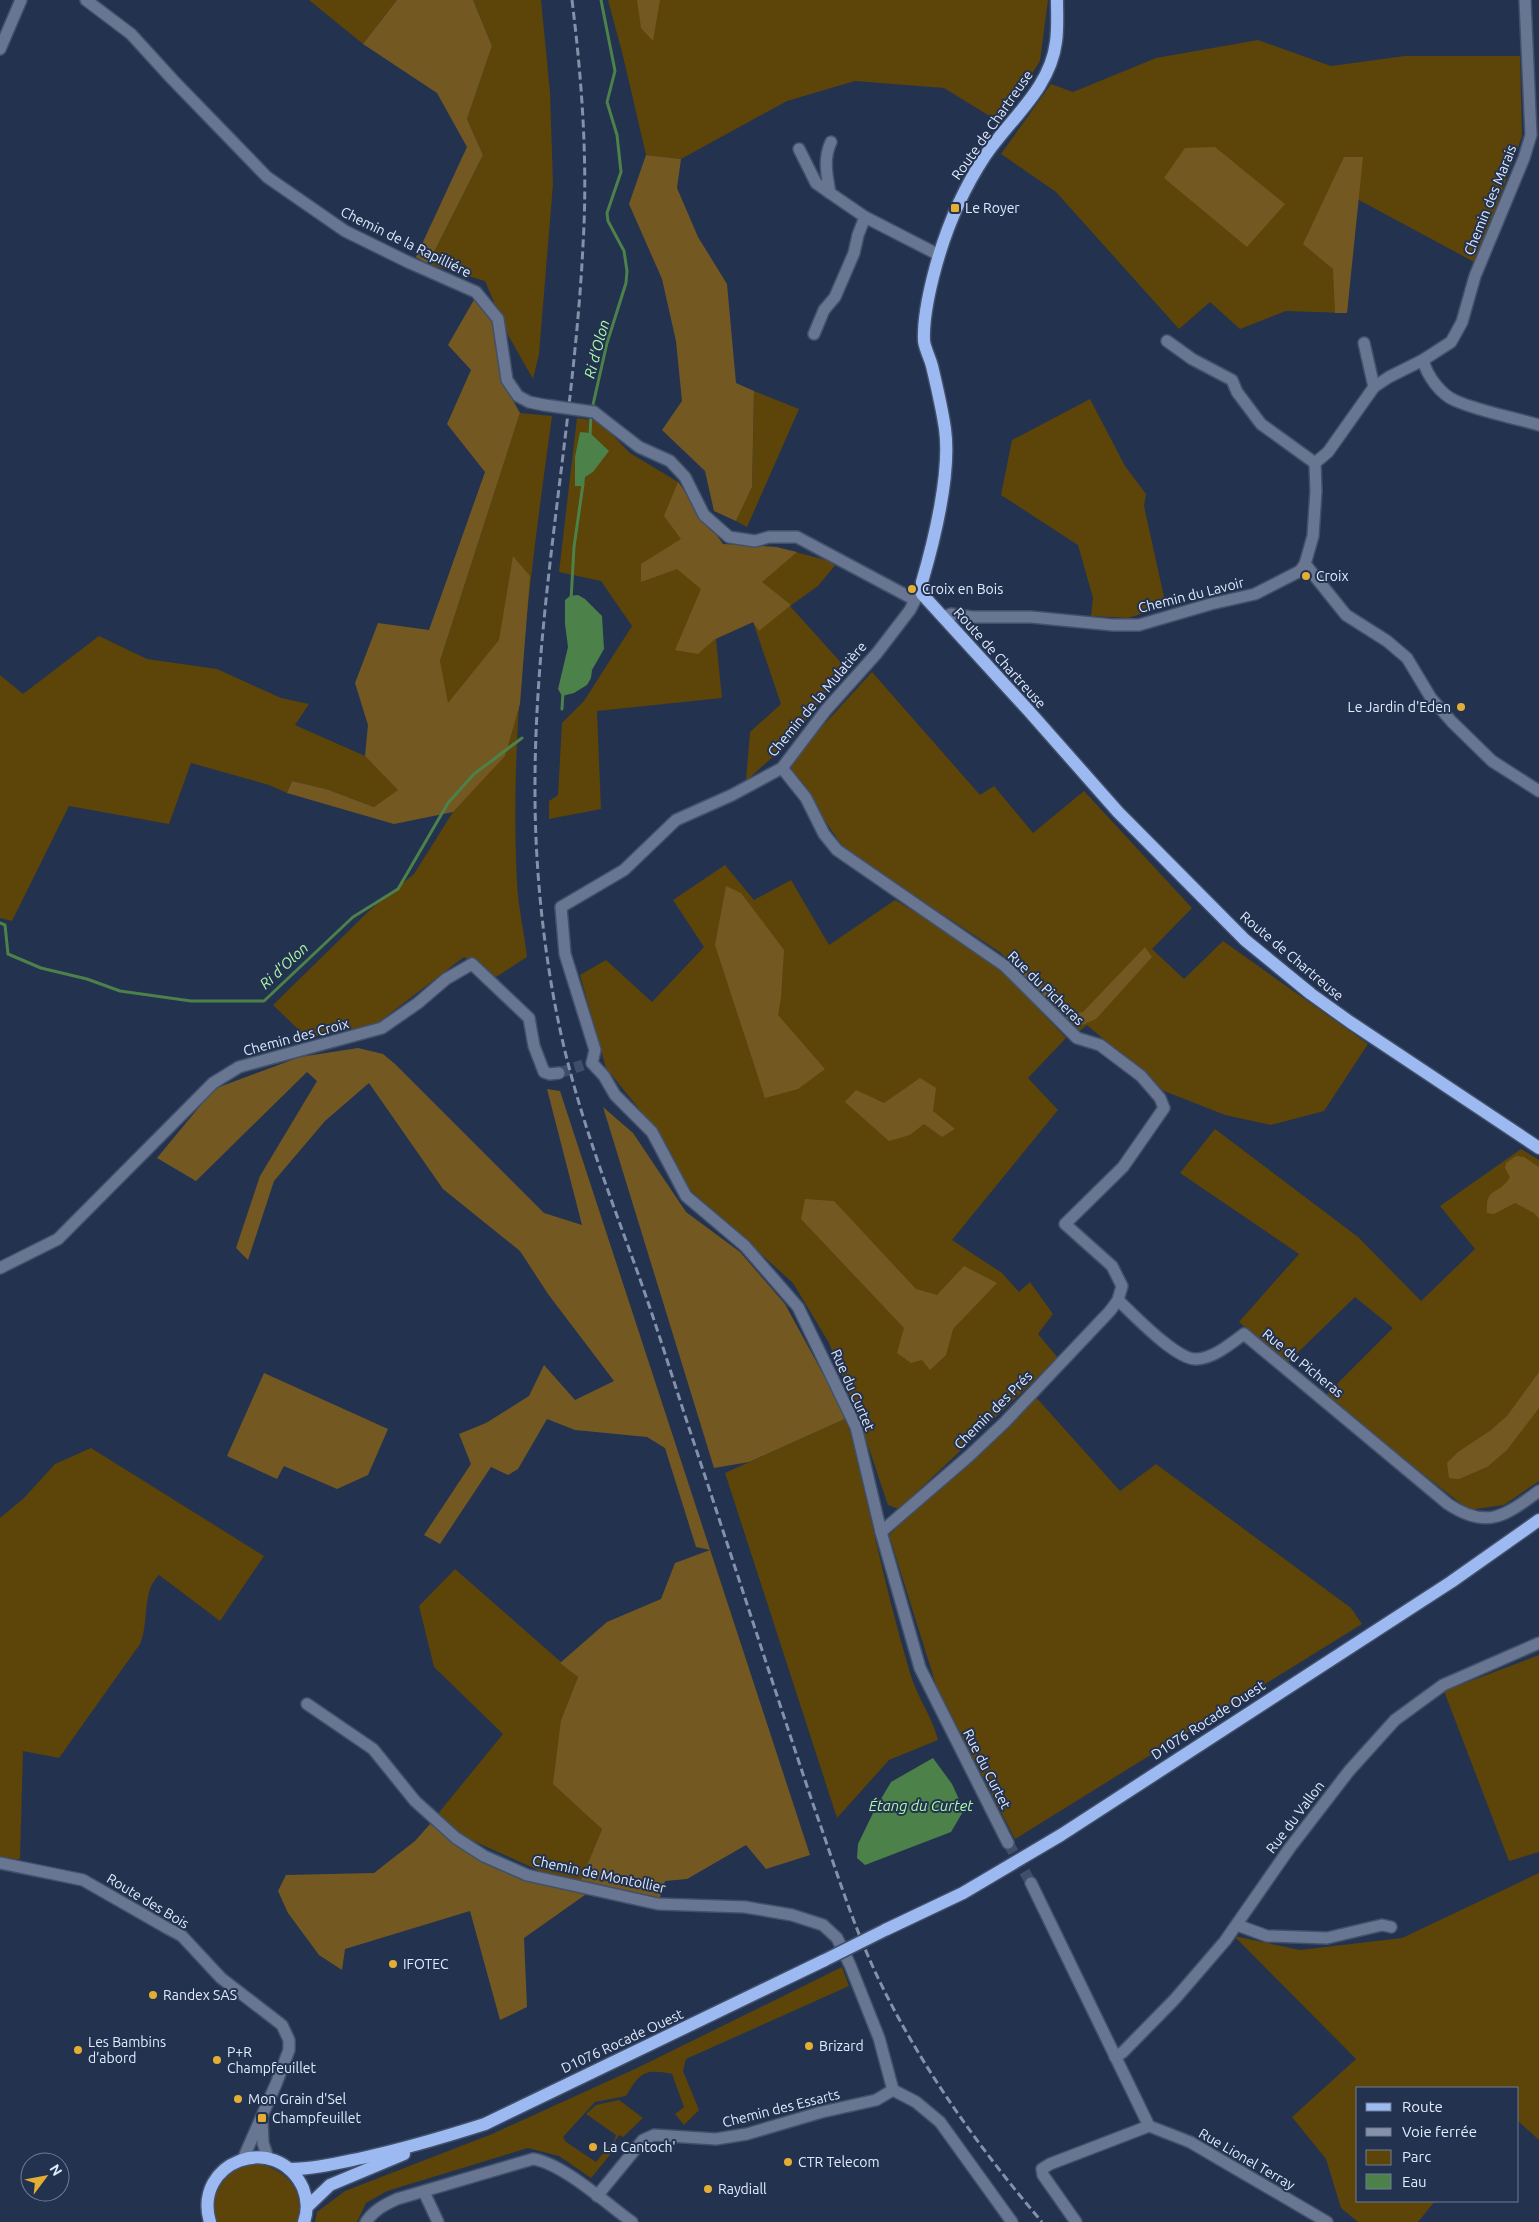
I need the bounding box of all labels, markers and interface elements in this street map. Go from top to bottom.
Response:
street label: Route de Chartreuse [948,67,1036,183]
street label: Chemin des Marais [1461,143,1519,257]
place label: Le Royer [965,200,1020,216]
marker: Le Royer [949,202,961,214]
street label: Chemin de la Rapilliére [338,203,474,281]
water label: Ri d'Olon [581,318,612,380]
place label: Croix [1316,568,1349,584]
marker: Croix [1300,570,1312,582]
street label: Chemin du Lavoir [1136,574,1246,616]
place label: Croix en Bois [922,581,1003,597]
marker: Croix en Bois [906,583,918,595]
street label: Route de Chartreuse [951,604,1049,712]
street label: Chemin de la Mulatière [764,638,870,760]
place label: Le Jardin d'Eden [1348,699,1451,715]
marker: Le Jardin d'Eden [1455,701,1467,713]
street label: Route de Chartreuse [1237,908,1347,1004]
water label: Ri d'Olon [256,939,311,992]
street label: Rue du Picheras [1005,948,1087,1028]
street label: Chemin des Croix [241,1015,351,1059]
street label: Rue du Picheras [1259,1325,1347,1401]
street label: Rue du Curtet [828,1347,878,1434]
street label: Chemin des Prés [951,1368,1035,1452]
street label: D1076 Rocade Ouest [1148,1677,1268,1763]
street label: Rue du Curtet [960,1726,1014,1812]
street label: Rue du Vallon [1263,1778,1327,1856]
water label: Étang du Curtet [869,1797,973,1814]
street label: Chemin de Montollier [531,1852,668,1896]
street label: Route des Bois [104,1870,192,1932]
place label: IFOTEC [403,1956,449,1972]
marker: IFOTEC [387,1958,399,1970]
place label: Randex SAS [163,1987,237,2003]
marker: Randex SAS [147,1989,159,2001]
street label: D1076 Rocade Ouest [559,2006,686,2076]
place label: Les Bambins d’abord [88,2034,166,2066]
place label: Brizard [819,2038,864,2054]
marker: Brizard [803,2040,815,2052]
marker: Les Bambins d’abord [72,2044,84,2056]
place label: P+R Champfeuillet [227,2044,317,2076]
marker: P+R Champfeuillet [211,2054,223,2066]
street label: Chemin des Essarts [721,2086,841,2130]
legend [1356,2087,1519,2202]
place label: Mon Grain d'Sel [248,2091,347,2107]
marker: Mon Grain d'Sel [232,2093,244,2105]
text: Route [1402,2098,1443,2115]
place label: Champfeuillet [272,2110,362,2126]
marker: Champfeuillet [256,2112,268,2124]
text: Voie ferrée [1402,2123,1477,2140]
street label: Rue Lionel Terray [1196,2125,1298,2193]
place label: La Cantoch' [603,2139,676,2155]
marker: La Cantoch' [587,2141,599,2153]
text: Parc [1402,2148,1431,2165]
north arrow [20,2152,70,2202]
place label: CTR Telecom [798,2154,880,2170]
marker: CTR Telecom [782,2156,794,2168]
text: N [46,2161,66,2179]
text: Eau [1402,2173,1427,2190]
place label: Raydiall [718,2181,767,2197]
marker: Raydiall [702,2183,714,2195]

